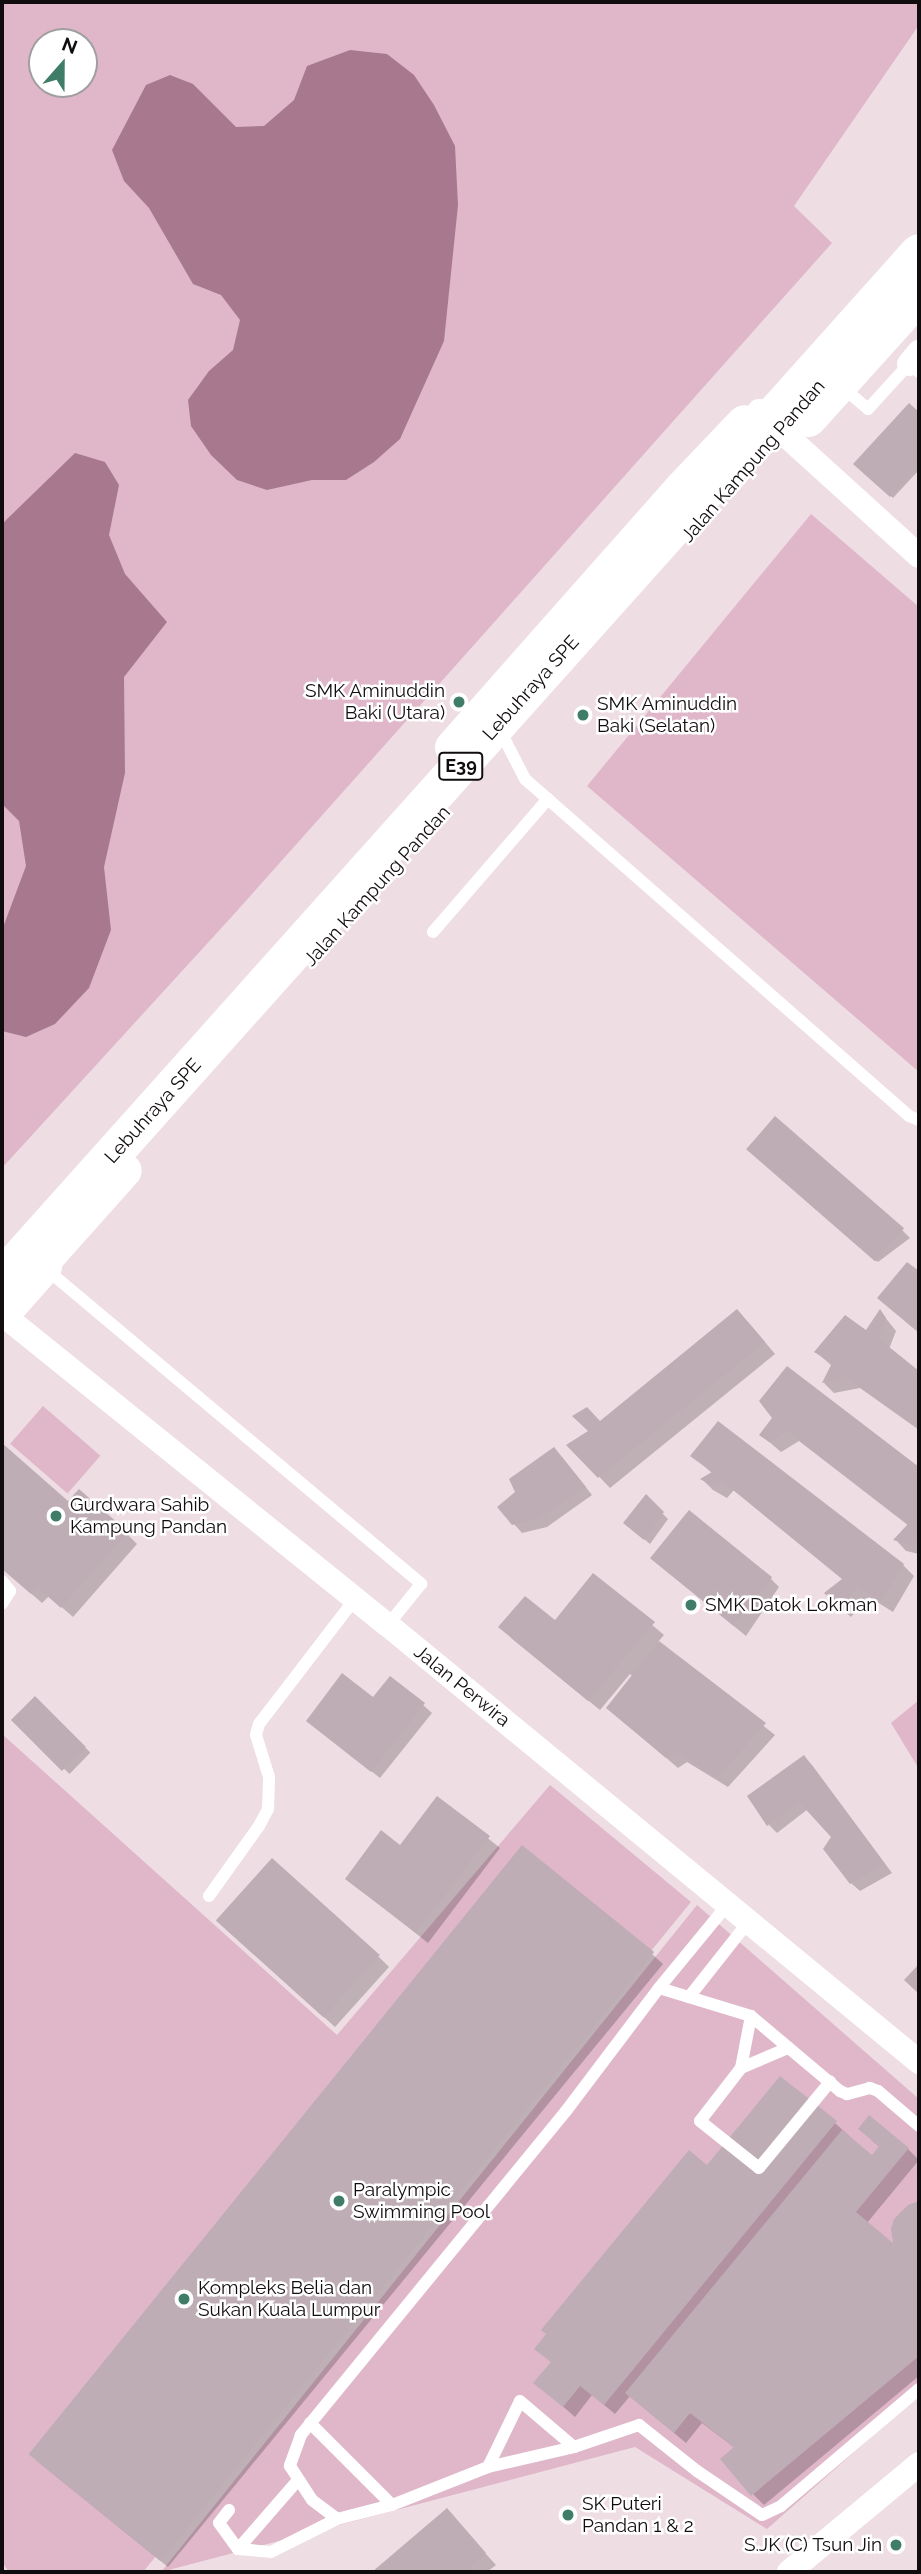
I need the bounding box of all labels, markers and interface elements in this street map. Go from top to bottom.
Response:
north arrow [28,28,98,98]
text: N [59,32,81,58]
street label: Jalan Kampung Pandan [676,375,830,547]
street label: Lebuhraya SPE [478,631,584,745]
place label: SMK Aminuddin Baki (Utara) [304,680,445,724]
place label: SMK Aminuddin Baki (Selatan) [597,693,738,737]
marker: SMK Aminuddin Baki (Utara) [451,694,467,710]
marker: SMK Aminuddin Baki (Selatan) [575,707,591,723]
road number: E39 [438,752,484,780]
street label: Jalan Kampung Pandan [299,801,455,971]
street label: Lebuhraya SPE [100,1054,206,1168]
place label: Gurdwara Sahib Kampung Pandan [70,1494,227,1538]
marker: Gurdwara Sahib Kampung Pandan [48,1508,64,1524]
place label: SMK Datok Lokman [705,1594,878,1616]
marker: SMK Datok Lokman [683,1597,699,1613]
street label: Jalan Perwira [409,1640,515,1732]
place label: Paralympic Swimming Pool [353,2179,490,2223]
marker: Paralympic Swimming Pool [331,2193,347,2209]
place label: Kompleks Belia dan Sukan Kuala Lumpur [198,2277,380,2321]
marker: Kompleks Belia dan Sukan Kuala Lumpur [176,2291,192,2307]
place label: SK Puteri Pandan 1 & 2 [582,2493,694,2537]
marker: SK Puteri Pandan 1 & 2 [560,2507,576,2523]
place label: S.JK (C) Tsun Jin [743,2534,882,2556]
marker: S.JK (C) Tsun Jin [888,2537,904,2553]

